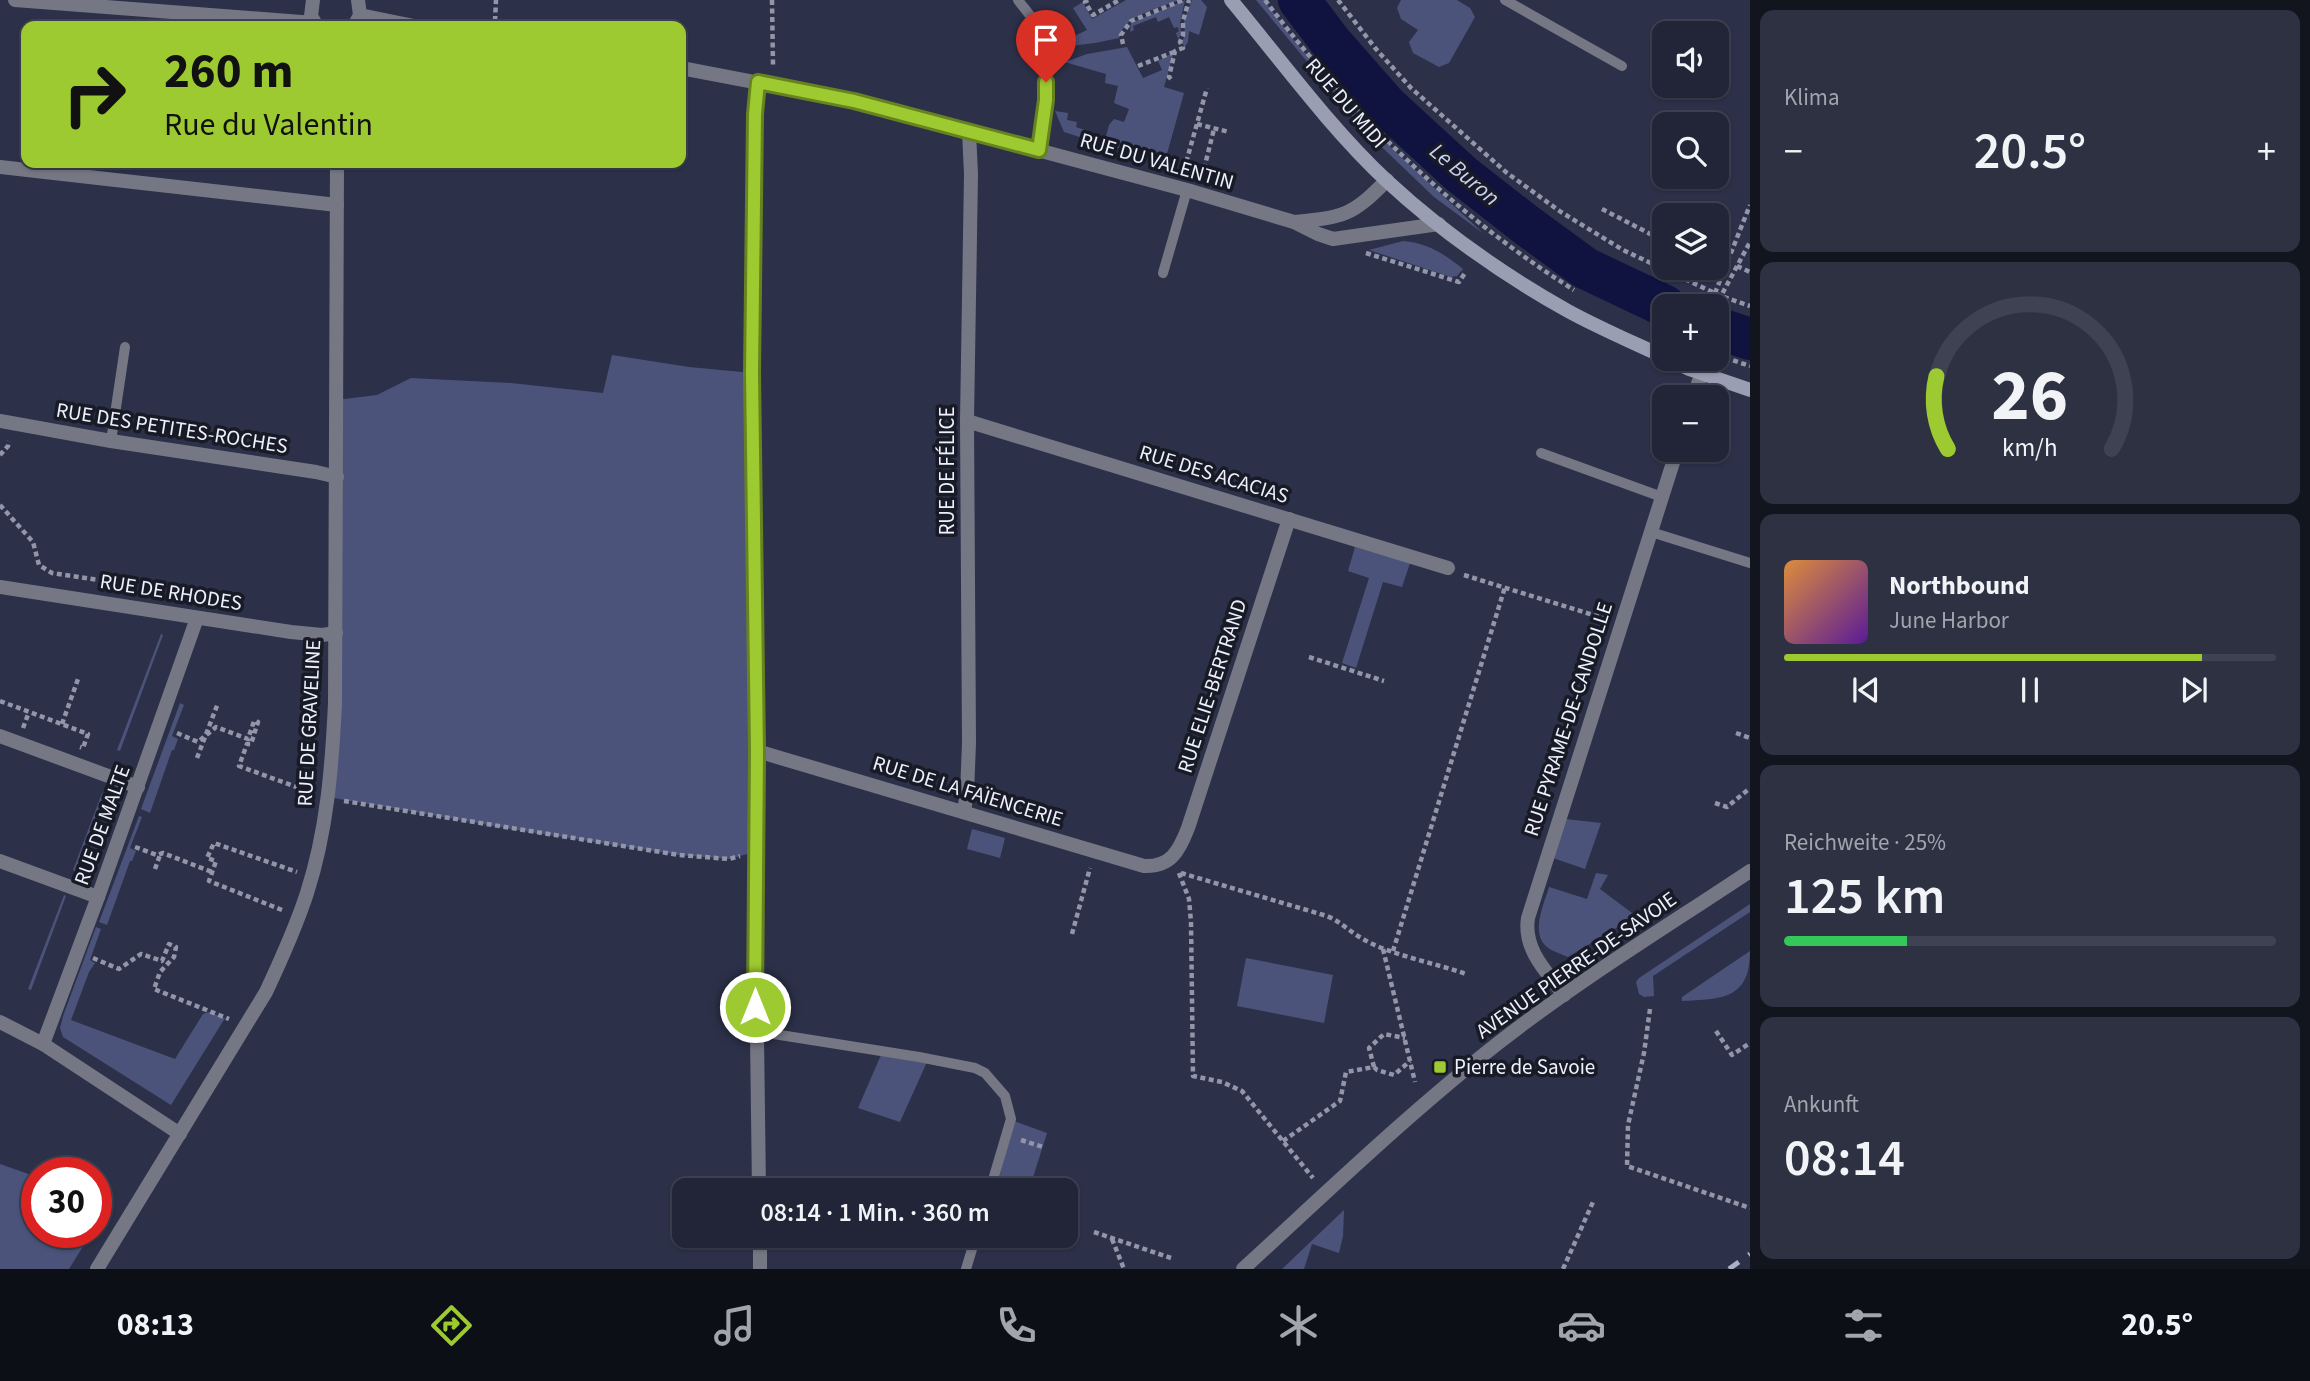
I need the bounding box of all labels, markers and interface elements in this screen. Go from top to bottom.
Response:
pin [1016,10,1076,82]
icon: arrive [1027,21,1065,59]
map controls [1652,21,1729,462]
button: sound [1652,21,1729,98]
text: 260 m [164,37,293,107]
icon: right [49,49,140,140]
street label: RUE DU MIDI [1298,51,1394,155]
text: Klima [1784,81,1840,114]
text: Rue du Valentin [164,102,373,148]
button: search [1652,112,1729,189]
text: 20.5° [1974,115,2086,189]
street label: RUE DU VALENTIN [1077,125,1237,197]
text: − [1784,125,1803,179]
text: + [2257,125,2276,179]
water label: Le Buron [1422,135,1507,214]
button: layers [1652,203,1729,280]
button: + [1652,294,1729,371]
text: 26 [1992,344,2068,448]
button: − [1652,385,1729,462]
street label: RUE DES PETITES-ROCHES [54,395,290,461]
street label: RUE DE FÉLICE [932,406,962,536]
text: km/h [2002,429,2058,465]
street label: RUE DES ACACIAS [1136,437,1292,511]
street label: RUE DE RHODES [98,566,244,618]
text: Northbound [1889,567,2030,604]
street label: RUE ELIE-BERTRAND [1170,595,1254,777]
street label: RUE PYRAME-DE-CANDOLLE [1516,598,1620,840]
text: June Harbor [1889,604,2009,637]
street label: RUE DE GRAVELINE [290,639,328,807]
icon: previous [1847,671,1885,709]
icon: pause [2011,671,2049,709]
icon: next [2175,671,2213,709]
street label: RUE DE LA FAÏENCERIE [869,748,1067,834]
street label: RUE DE MALTE [66,761,138,889]
text: Reichweite · 25% [1784,826,1946,859]
text: 125 km [1784,860,1945,934]
street label: AVENUE PIERRE-DE-SAVOIE [1470,884,1682,1046]
position arrow [718,970,792,1044]
place label: Pierre de Savoie [1454,1052,1595,1082]
marker: Pierre de Savoie [1432,1059,1448,1075]
text: Ankunft [1784,1088,1859,1121]
text: 08:14 [1784,1122,1905,1196]
speed limit sign: 30 [21,1157,112,1248]
text: 08:14 · 1 Min. · 360 m [760,1194,990,1231]
icon: directions [427,1301,476,1350]
icon: music [710,1301,759,1350]
icon: phone [992,1301,1041,1350]
icon: climate [1274,1301,1323,1350]
icon: car [1557,1301,1606,1350]
icon: filters [1839,1301,1888,1350]
text: 08:13 [117,1302,194,1348]
text: 20.5° [2121,1302,2193,1348]

